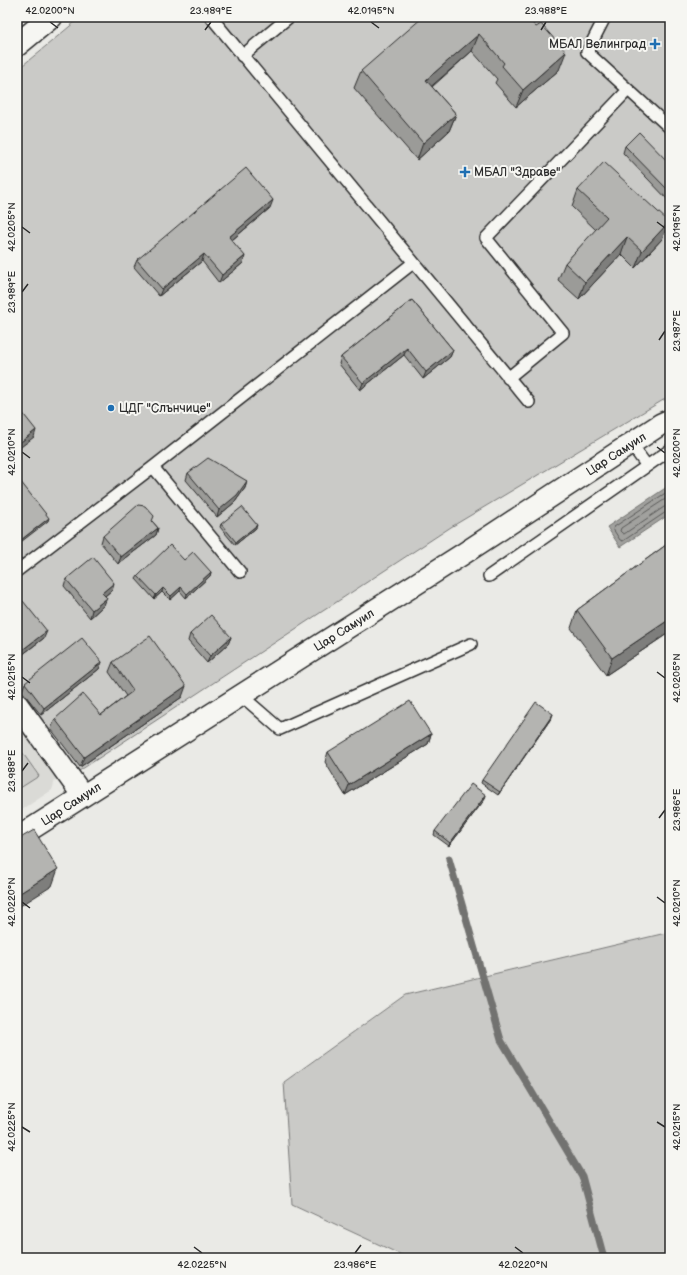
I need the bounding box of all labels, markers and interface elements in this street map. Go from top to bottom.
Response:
text: 42.0200°N [25,5,75,17]
text: 23.989°E [190,5,233,17]
text: 42.0195°N [347,5,395,17]
text: 23.988°E [525,5,568,17]
place label: МБАЛ Велинград [549,37,647,52]
marker: МБАЛ Велинград [649,38,661,50]
place label: МБАЛ "Здраве" [474,165,561,180]
marker: МБАЛ "Здраве" [459,166,471,178]
text: 42.0205°N [6,202,18,252]
text: 42.0195°N [671,204,683,252]
text: 23.989°E [6,270,18,313]
text: 23.987°E [671,310,683,352]
place label: ЦДГ "Слънчице" [119,401,211,416]
marker: ЦДГ "Слънчице" [106,403,116,413]
text: 42.0210°N [6,428,18,476]
text: 42.0200°N [671,428,683,478]
street label: Цар Самуил [583,429,649,479]
street label: Цар Самуил [311,606,377,655]
text: 42.0215°N [6,653,18,701]
text: 42.0205°N [671,653,683,703]
text: 23.988°E [6,749,18,792]
street label: Цар Самуил [38,779,104,829]
text: 23.986°E [671,788,683,831]
text: 42.0220°N [6,877,18,927]
text: 42.0210°N [671,879,683,927]
text: 42.0225°N [6,1102,18,1152]
text: 42.0215°N [671,1103,683,1151]
text: 42.0225°N [177,1259,227,1271]
text: 23.986°E [334,1259,377,1271]
text: 42.0220°N [498,1259,548,1271]

